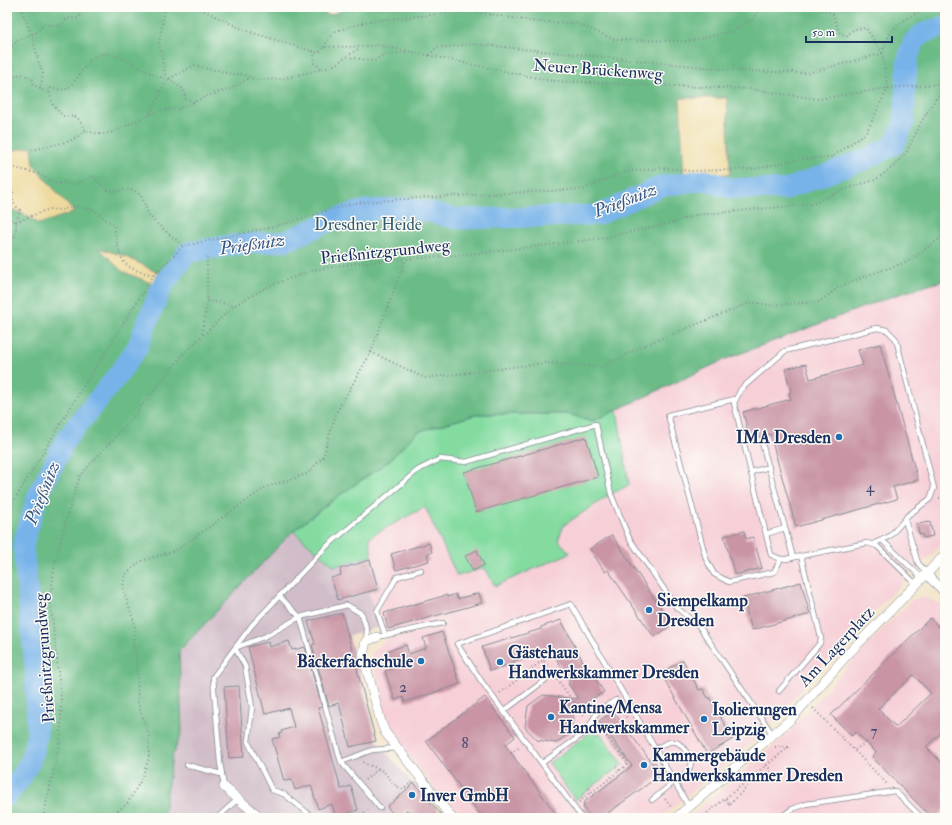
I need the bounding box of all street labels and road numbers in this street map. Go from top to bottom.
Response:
street label: Neuer Brückenweg [532,54,664,85]
street label: Prießnitzgrundweg [319,234,451,269]
street label: Prießnitzgrundweg [29,592,60,724]
street label: Am Lagerplatz [793,602,880,692]

